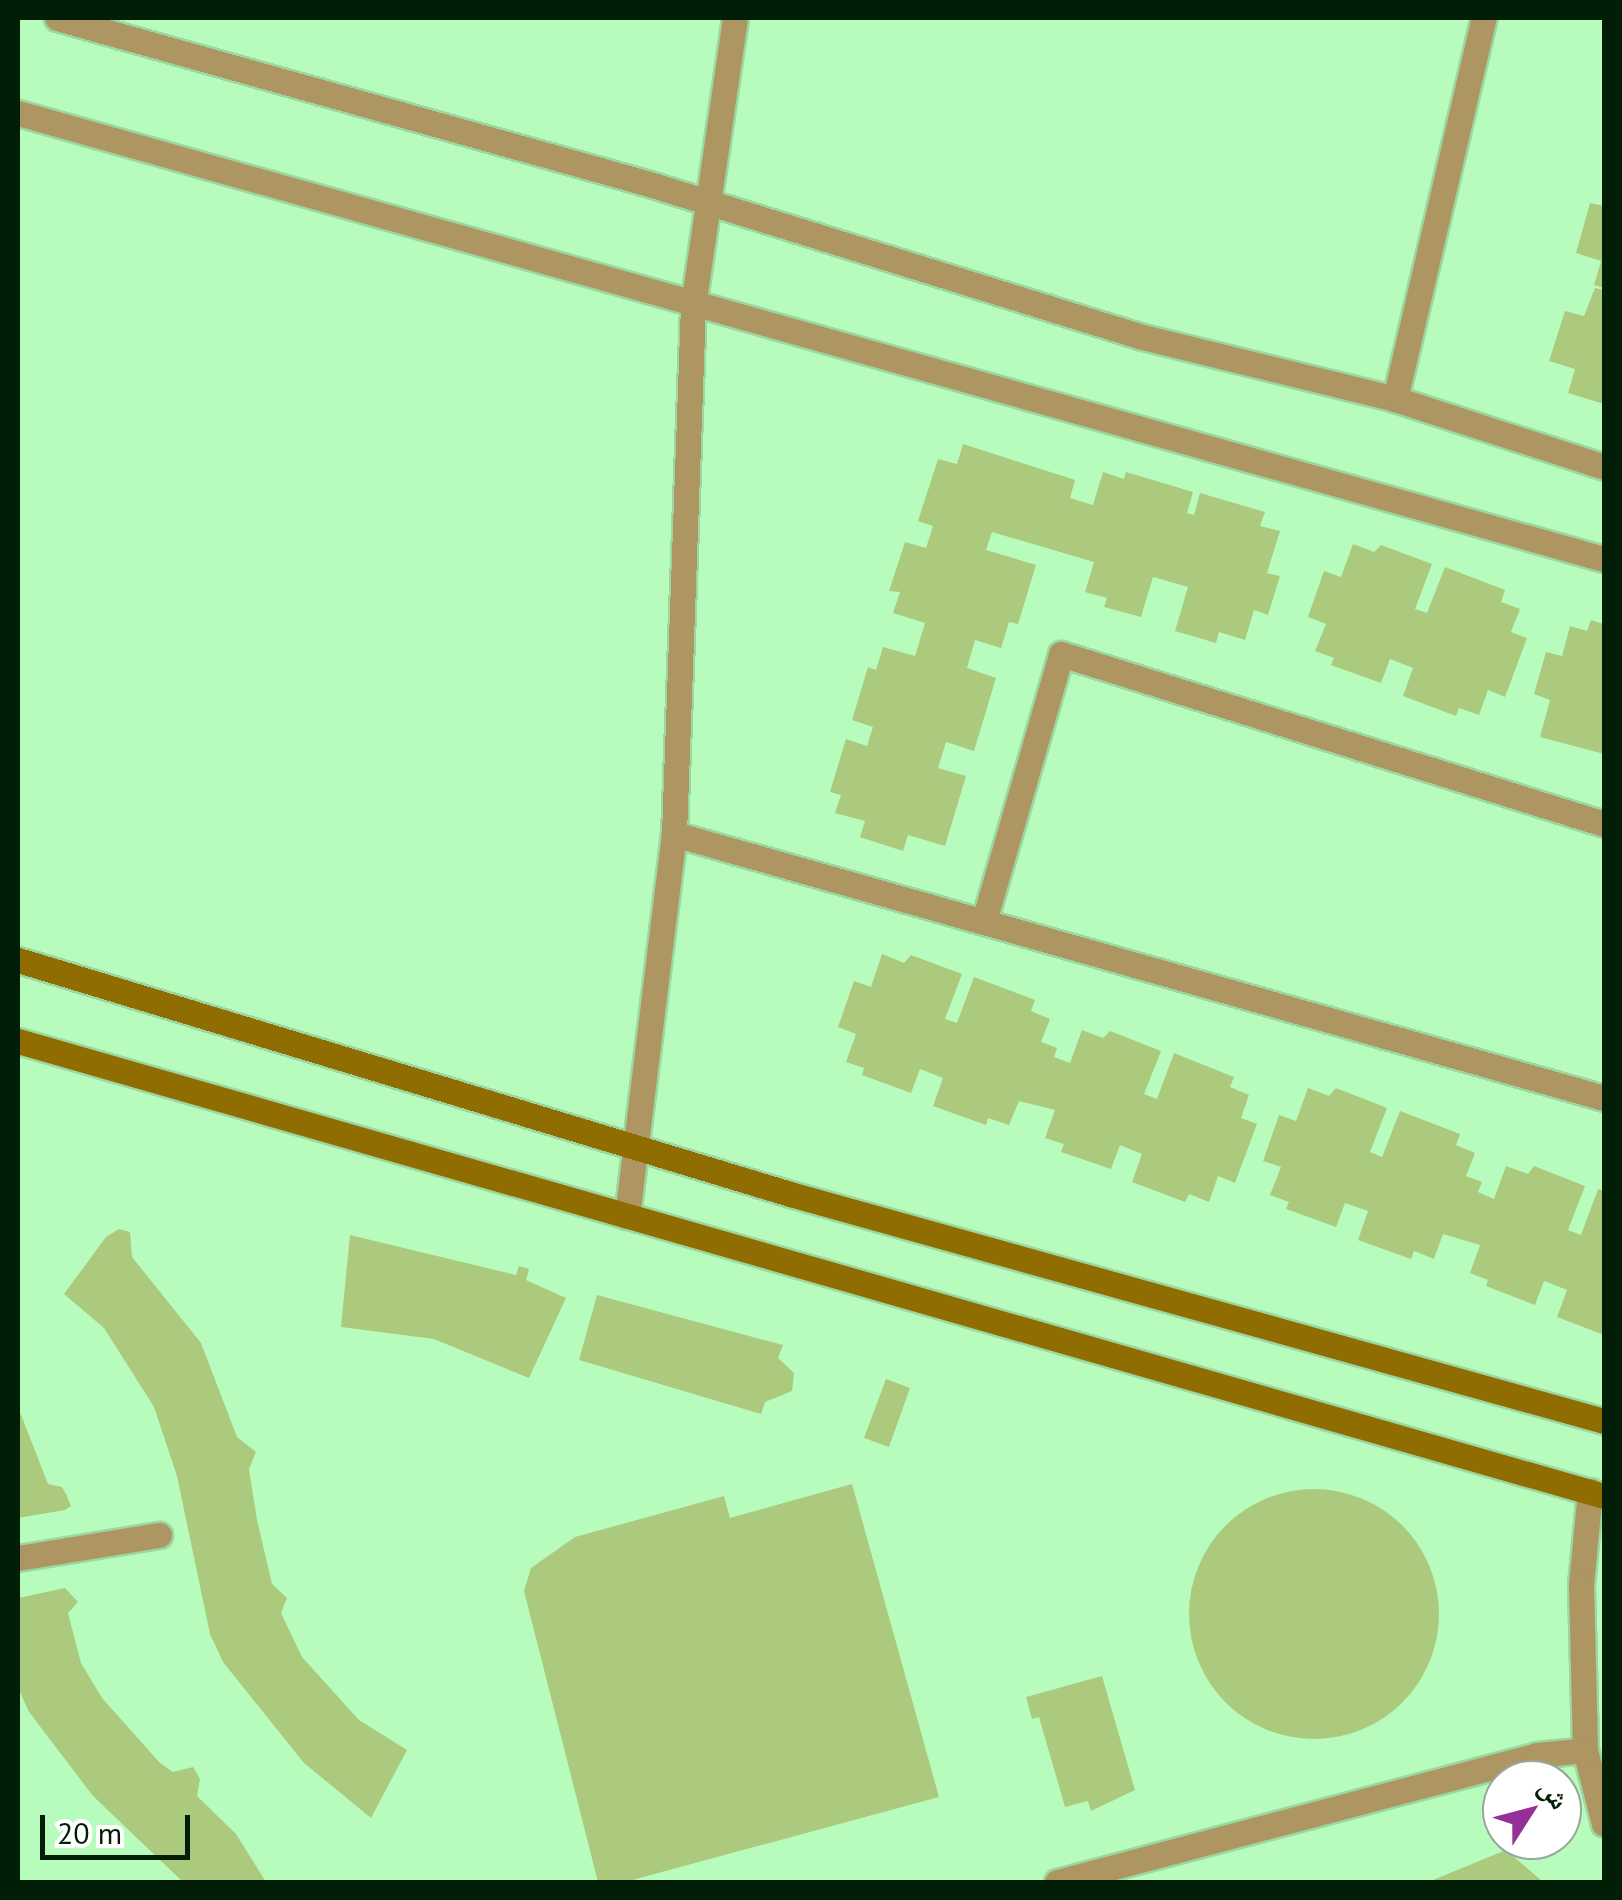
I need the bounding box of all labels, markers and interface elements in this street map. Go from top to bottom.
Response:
north arrow [1482,1760,1582,1860]
text: ش [1531,1770,1579,1816]
scale bar [45,1795,195,1857]
text: 20 m [57,1813,122,1852]

